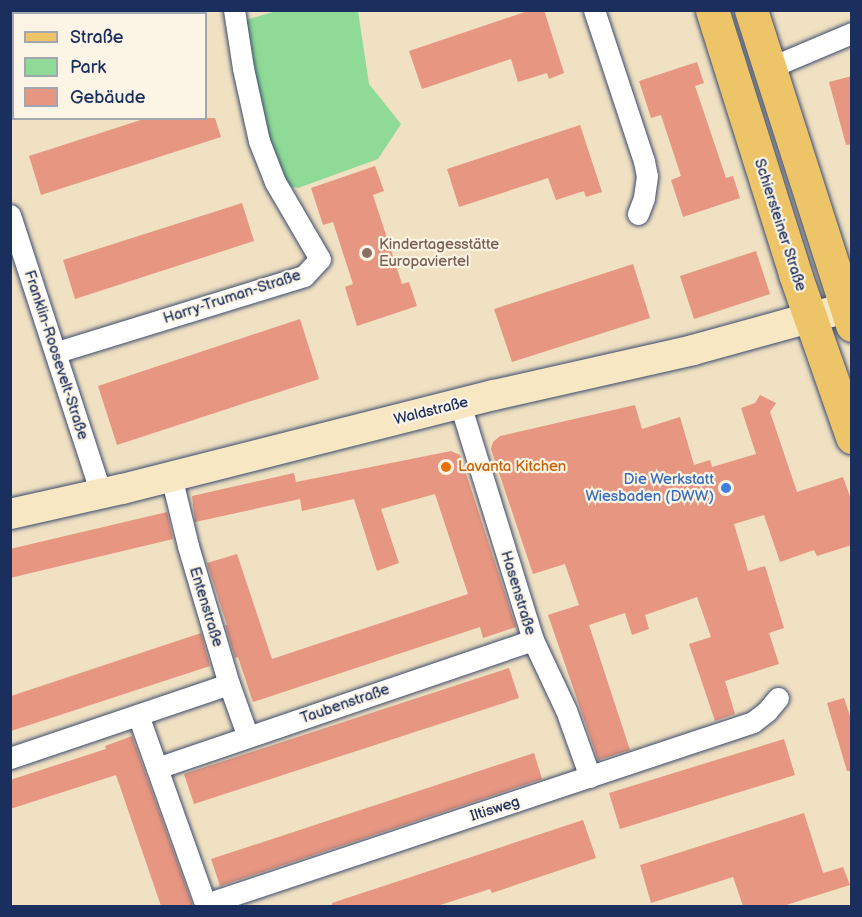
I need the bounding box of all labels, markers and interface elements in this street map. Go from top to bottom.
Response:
legend [12,12,207,120]
text: Straße [70,27,123,48]
text: Park [70,57,106,78]
text: Gebäude [70,87,146,108]
street label: Schiersteiner Straße [750,156,810,294]
place label: Kindertagesstätte Europaviertel [379,235,499,270]
marker: Kindertagesstätte Europaviertel [360,246,374,260]
street label: Harry-Truman-Straße [161,266,303,328]
street label: Franklin-Roosevelt-Straße [20,268,92,442]
street label: Waldstraße [392,393,470,429]
place label: Lavanta Kitchen [458,458,566,476]
marker: Lavanta Kitchen [439,460,453,474]
place label: Die Werkstatt Wiesbaden (DWW) [585,470,714,505]
marker: Die Werkstatt Wiesbaden (DWW) [719,481,733,495]
street label: Hasenstraße [497,549,539,637]
street label: Entenstraße [185,565,227,649]
street label: Taubenstraße [298,680,392,728]
street label: Iltisweg [468,793,522,825]

